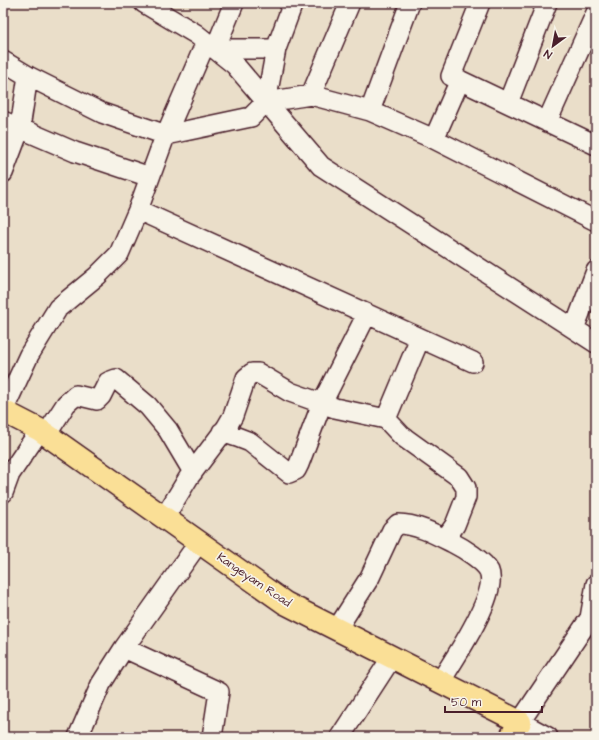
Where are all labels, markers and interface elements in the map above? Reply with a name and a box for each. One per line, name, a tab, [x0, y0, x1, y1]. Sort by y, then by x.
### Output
north arrow	[533, 26, 573, 66]
text: N	[541, 46, 555, 62]
street label: Kangeyam Road	[213, 549, 295, 612]
scale bar	[445, 688, 542, 714]
text: 50 m	[451, 694, 482, 711]

